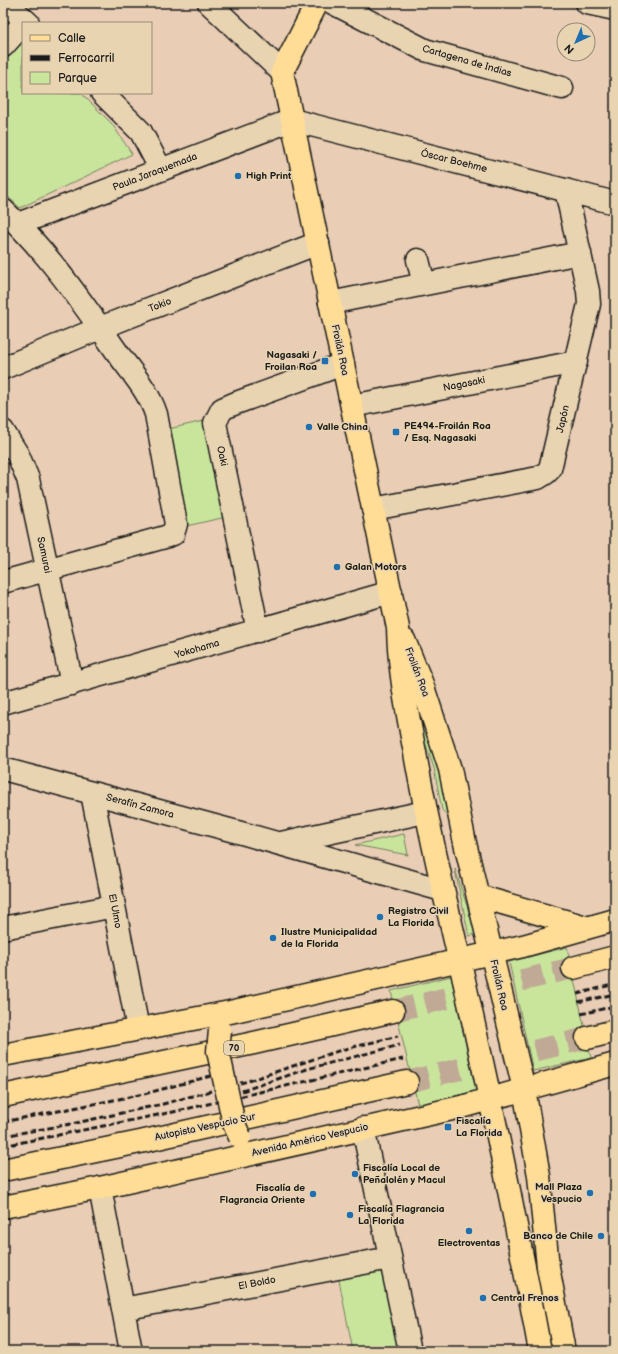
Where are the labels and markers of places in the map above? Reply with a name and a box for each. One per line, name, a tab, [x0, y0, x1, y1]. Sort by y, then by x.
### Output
place label: High Print	[246, 170, 292, 182]
marker: High Print	[233, 171, 243, 181]
place label: Nagasaki / Froilan Roa	[265, 349, 317, 373]
marker: Nagasaki / Froilan Roa	[320, 356, 330, 366]
place label: PE494-Froilán Roa / Esq. Nagasaki	[404, 420, 491, 444]
place label: Valle China	[317, 421, 368, 433]
marker: Valle China	[304, 422, 314, 432]
marker: PE494-Froilán Roa / Esq. Nagasaki	[391, 427, 401, 437]
place label: Galan Motors	[345, 561, 407, 573]
marker: Galan Motors	[332, 562, 342, 572]
place label: Registro Civil La Florida	[388, 905, 448, 929]
marker: Registro Civil La Florida	[375, 912, 385, 922]
place label: Ilustre Municipalidad de la Florida	[281, 926, 377, 950]
marker: Ilustre Municipalidad de la Florida	[268, 933, 278, 943]
place label: Fiscalía La Florida	[456, 1115, 503, 1139]
marker: Fiscalía La Florida	[443, 1122, 453, 1132]
place label: Fiscalía Local de Peñalolén y Macul	[363, 1162, 446, 1186]
marker: Fiscalía Local de Peñalolén y Macul	[350, 1169, 360, 1179]
place label: Mall Plaza Vespucio	[535, 1181, 582, 1205]
place label: Fiscalía de Flagrancia Oriente	[220, 1182, 305, 1206]
marker: Mall Plaza Vespucio	[585, 1188, 595, 1198]
marker: Fiscalía de Flagrancia Oriente	[308, 1189, 318, 1199]
place label: Fiscalía Flagrancia La Florida	[358, 1203, 445, 1227]
marker: Fiscalía Flagrancia La Florida	[345, 1210, 355, 1220]
marker: Electroventas	[464, 1226, 474, 1236]
place label: Banco de Chile	[523, 1230, 593, 1242]
marker: Banco de Chile	[596, 1231, 606, 1241]
place label: Electroventas	[438, 1237, 500, 1249]
place label: Central Frenos	[491, 1292, 559, 1304]
marker: Central Frenos	[478, 1293, 488, 1303]

